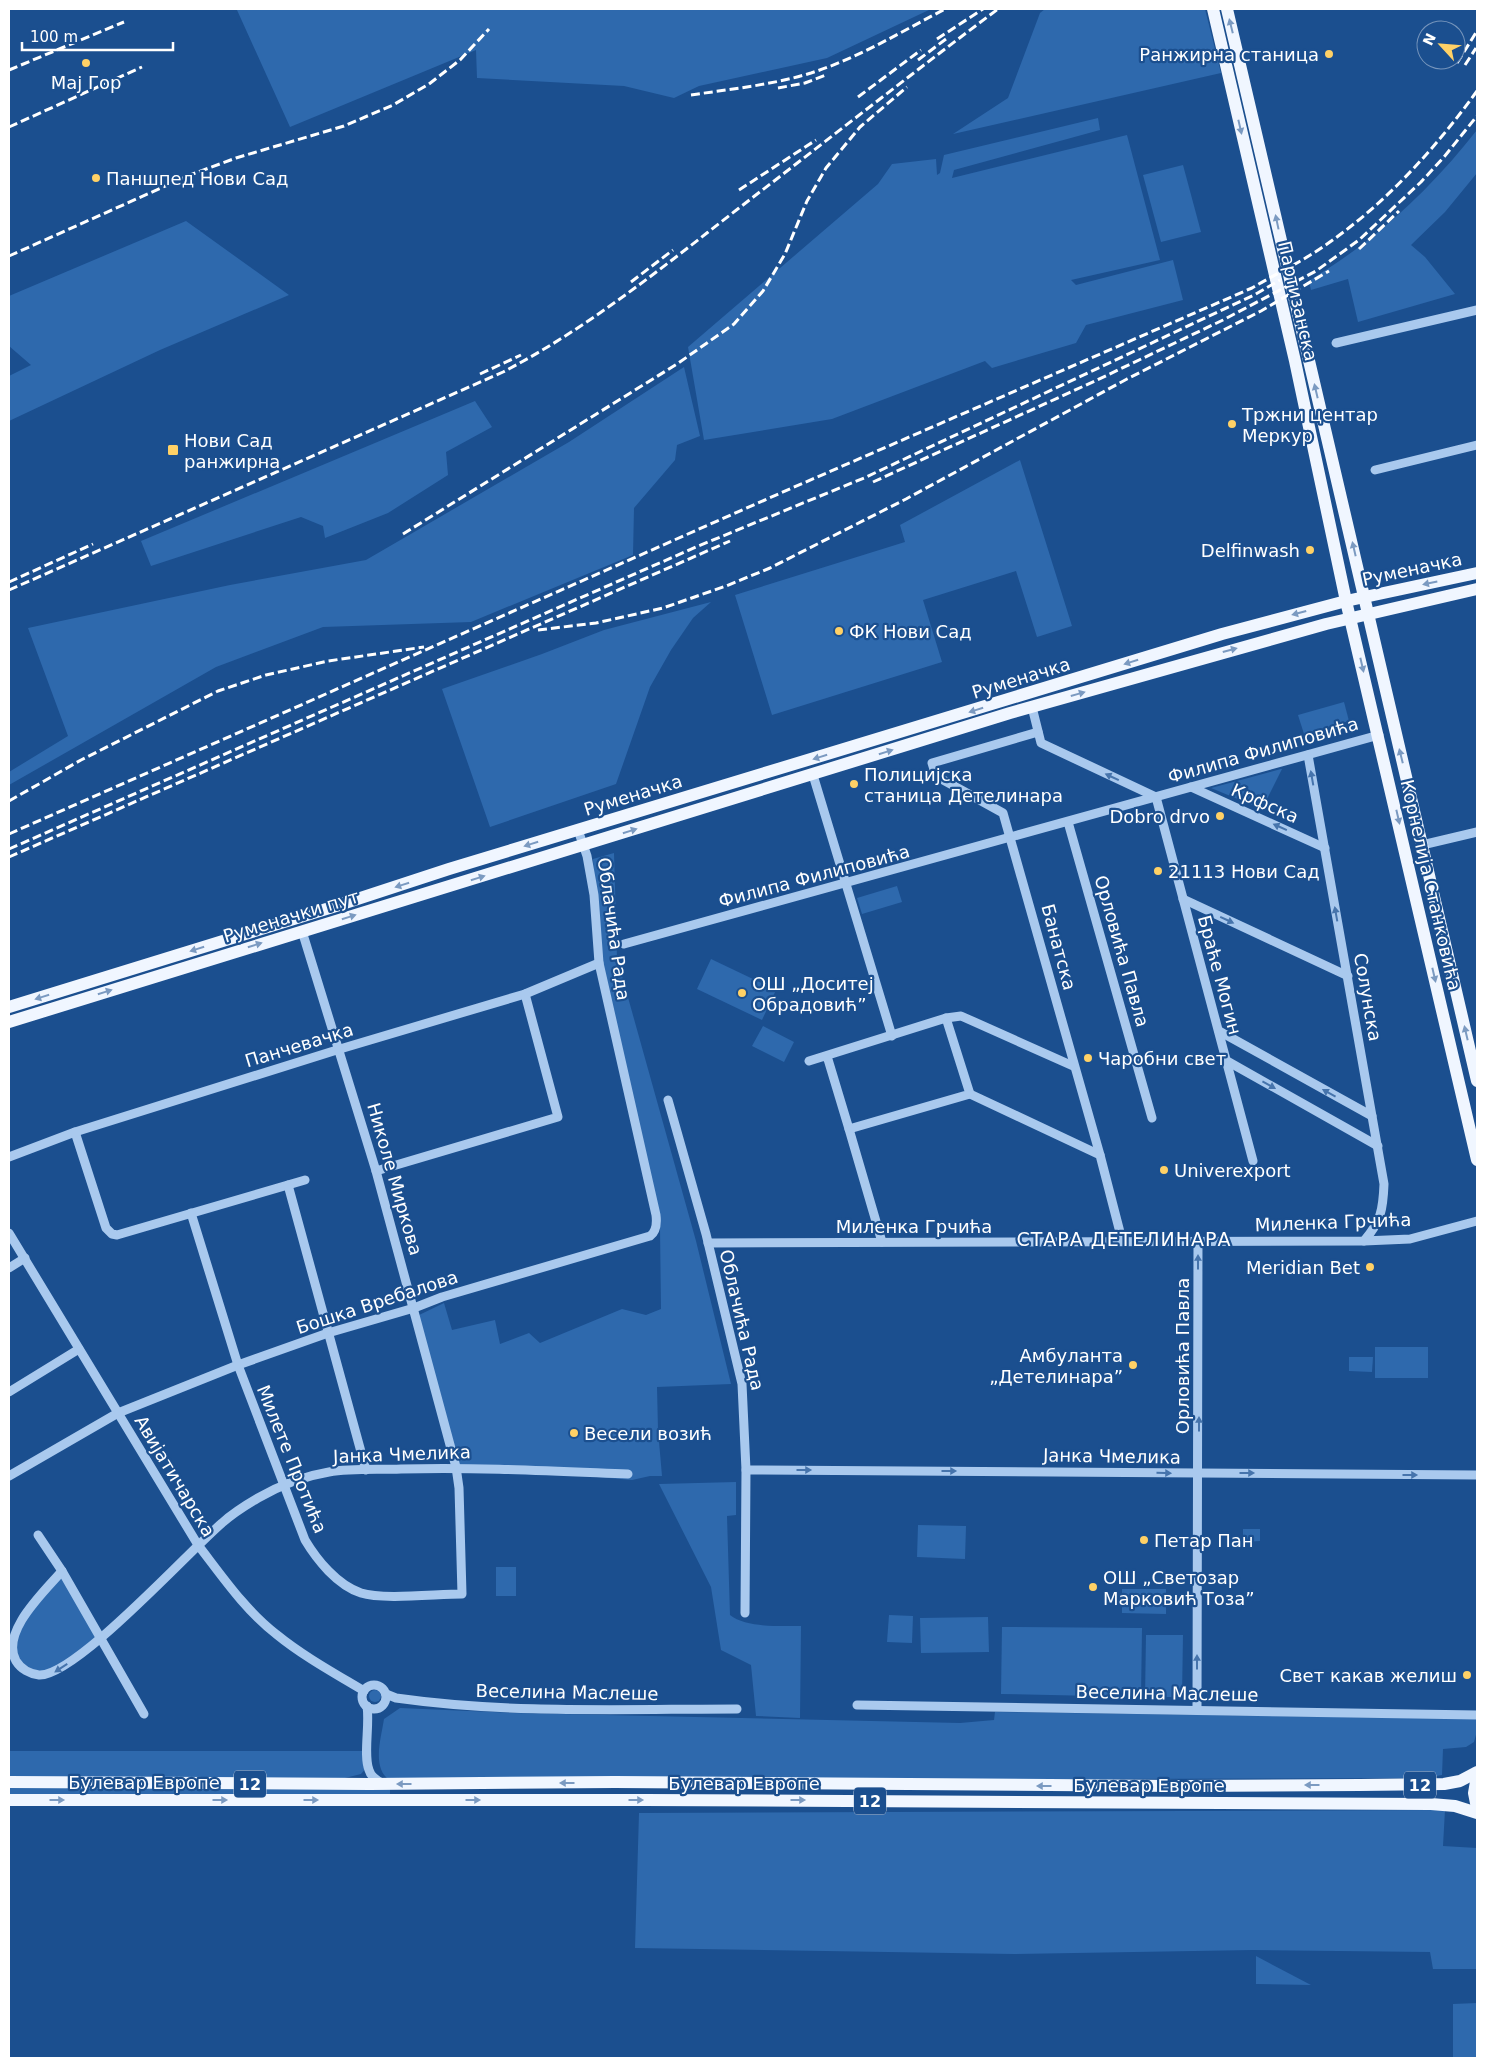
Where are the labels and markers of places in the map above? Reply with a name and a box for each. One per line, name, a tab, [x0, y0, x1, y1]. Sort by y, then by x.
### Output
place label: Ранжирна станица	[1139, 44, 1319, 65]
marker: Ранжирна станица	[1323, 48, 1335, 60]
marker: Мај Гор	[80, 57, 92, 69]
place label: Мај Гор	[51, 72, 121, 93]
place label: Паншпед Нови Сад	[106, 168, 288, 189]
marker: Паншпед Нови Сад	[90, 172, 102, 184]
place label: Тржни центар Меркур	[1241, 404, 1378, 446]
marker: Тржни центар Меркур	[1226, 418, 1238, 430]
place label: Нови Сад ранжирна	[184, 430, 280, 472]
marker: Нови Сад ранжирна	[166, 443, 180, 457]
place label: Delfinwash	[1201, 540, 1300, 561]
marker: Delfinwash	[1304, 544, 1316, 556]
place label: ФК Нови Сад	[849, 621, 972, 642]
marker: ФК Нови Сад	[833, 625, 845, 637]
place label: Полицијска станица Детелинара	[864, 764, 1063, 806]
marker: Полицијска станица Детелинара	[848, 778, 860, 790]
place label: Dobro drvo	[1109, 806, 1210, 827]
marker: Dobro drvo	[1214, 810, 1226, 822]
place label: 21113 Нови Сад	[1168, 861, 1320, 882]
marker: 21113 Нови Сад	[1152, 865, 1164, 877]
place label: ОШ „Доситеј Обрадовић”	[752, 973, 874, 1015]
marker: ОШ „Доситеј Обрадовић”	[736, 987, 748, 999]
place label: Чаробни свет	[1098, 1048, 1226, 1069]
marker: Чаробни свет	[1082, 1052, 1094, 1064]
place label: Univerexport	[1174, 1160, 1291, 1181]
marker: Univerexport	[1158, 1164, 1170, 1176]
place label: Meridian Bet	[1246, 1257, 1360, 1278]
marker: Meridian Bet	[1364, 1261, 1376, 1273]
place label: Амбуланта „Детелинара”	[989, 1345, 1123, 1387]
marker: Амбуланта „Детелинара”	[1127, 1359, 1139, 1371]
place label: Весели возић	[584, 1423, 712, 1444]
marker: Весели возић	[568, 1427, 580, 1439]
place label: Петар Пан	[1154, 1530, 1254, 1551]
marker: Петар Пан	[1138, 1534, 1150, 1546]
place label: ОШ „Светозар Марковић Тоза”	[1103, 1567, 1255, 1609]
marker: ОШ „Светозар Марковић Тоза”	[1087, 1581, 1099, 1593]
place label: Свет какав желиш	[1279, 1665, 1457, 1686]
marker: Свет какав желиш	[1461, 1669, 1473, 1681]

